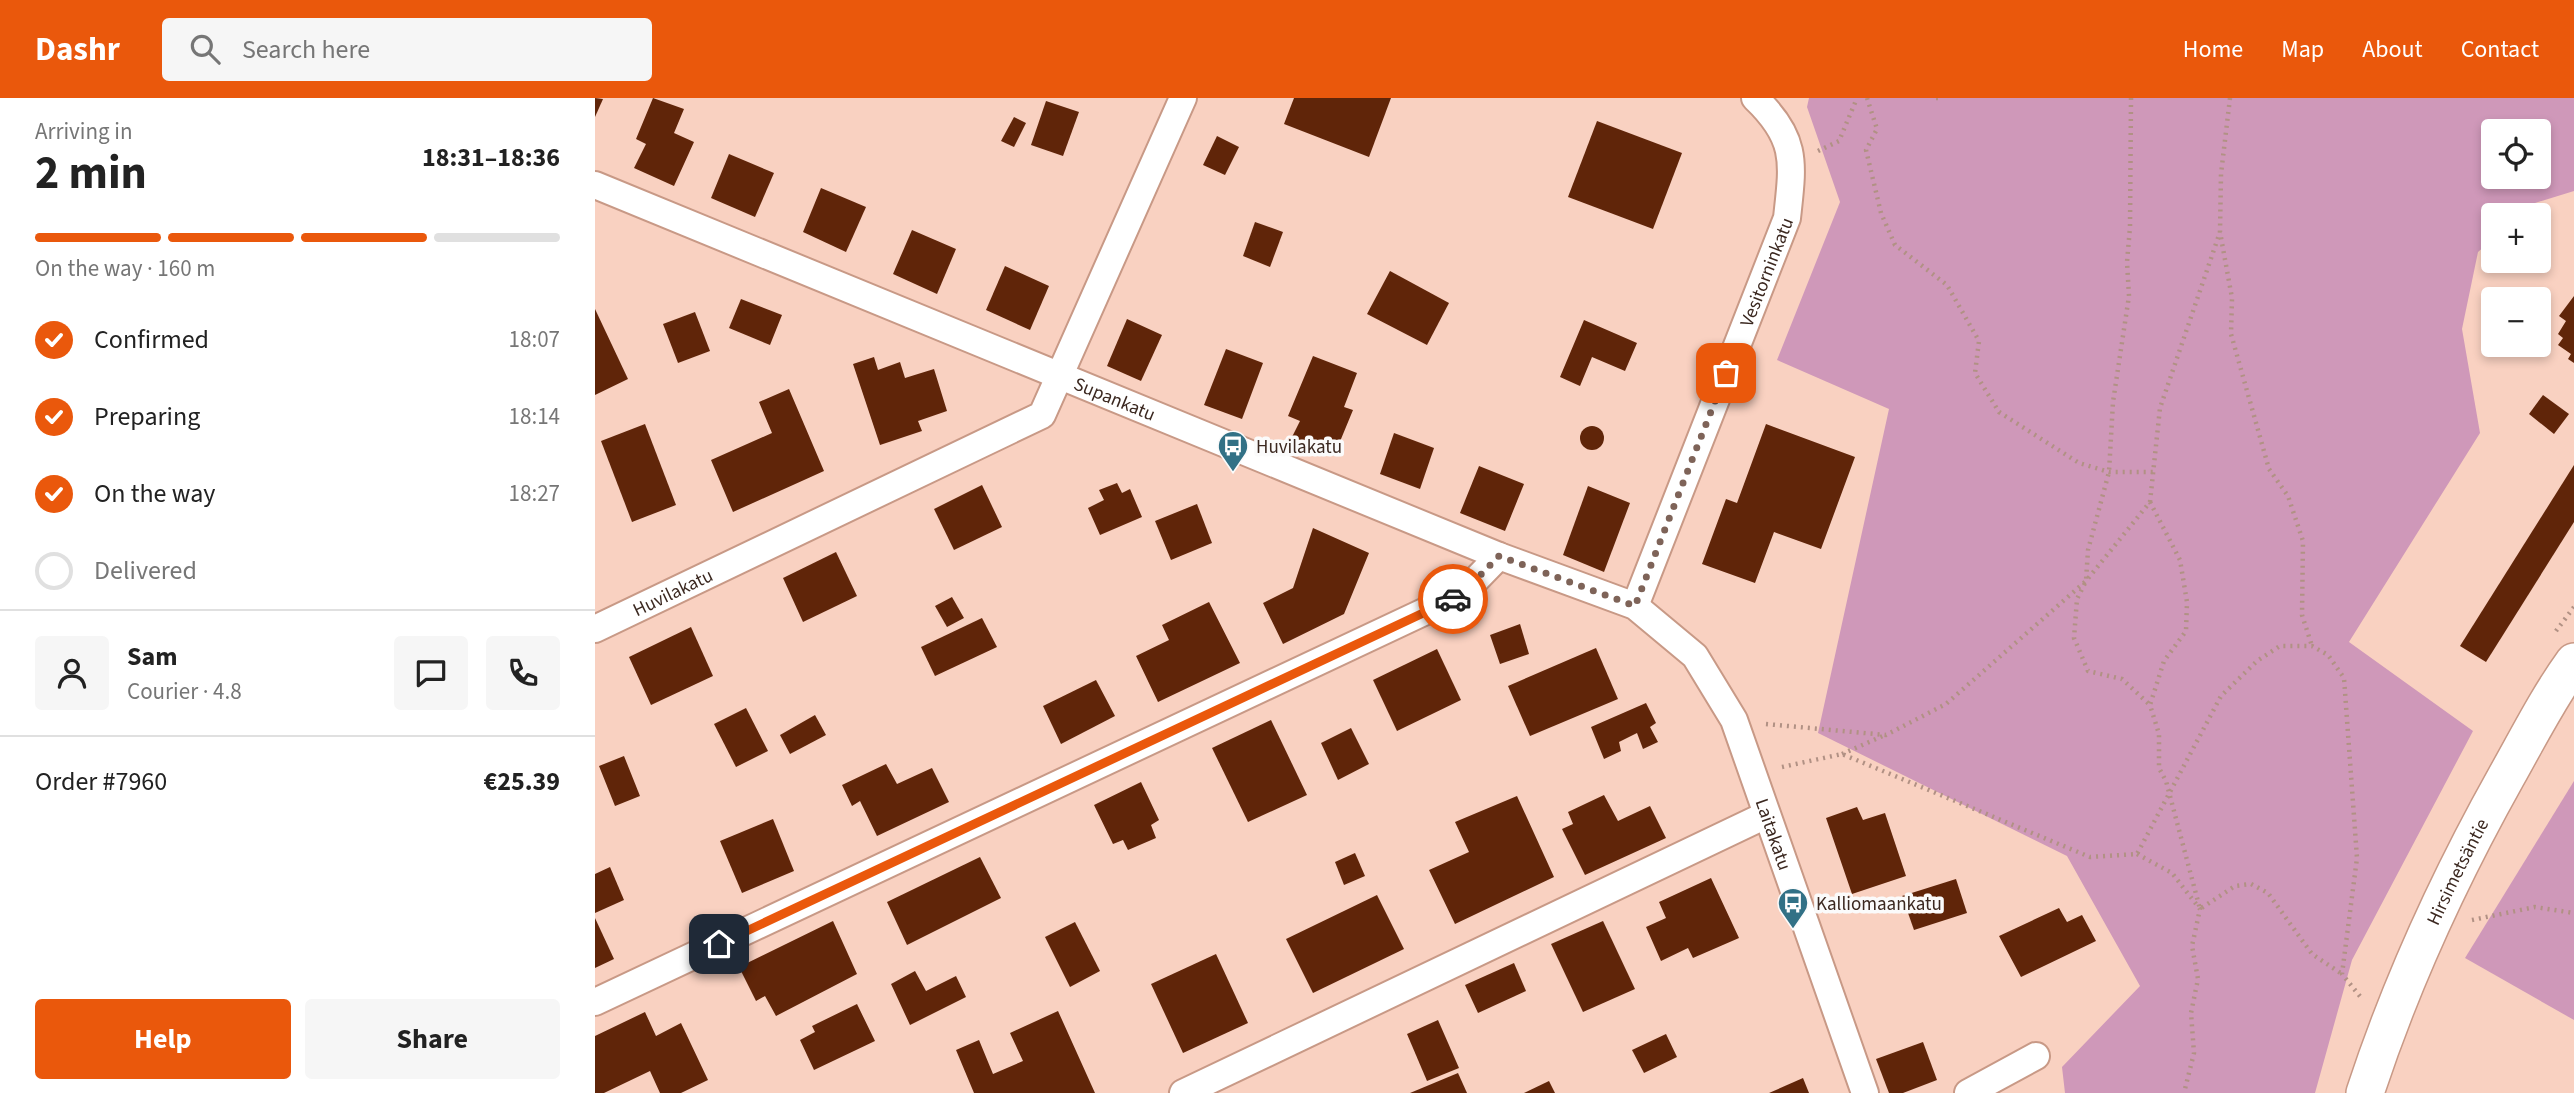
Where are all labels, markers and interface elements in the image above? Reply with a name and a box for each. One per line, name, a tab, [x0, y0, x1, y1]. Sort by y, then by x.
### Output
search box	[162, 18, 652, 81]
text: Dashr	[35, 26, 120, 73]
icon: search	[186, 30, 224, 68]
text: Search here	[242, 31, 370, 68]
text: Home	[2183, 32, 2243, 67]
text: Map	[2281, 32, 2324, 67]
text: About	[2362, 32, 2423, 67]
text: Contact	[2461, 32, 2539, 67]
text: Arriving in	[35, 115, 133, 148]
map controls	[2481, 119, 2551, 357]
button: locate	[2481, 119, 2551, 189]
text: 18:31–18:36	[422, 139, 560, 176]
text: 2 min	[35, 141, 147, 206]
button: +	[2481, 203, 2551, 273]
street label: Vesitorninkatu	[1734, 214, 1801, 331]
text: On the way · 160 m	[35, 252, 215, 285]
button: −	[2481, 287, 2551, 357]
icon: check	[35, 321, 73, 359]
text: Confirmed	[94, 321, 209, 358]
text: 18:07	[509, 323, 560, 356]
pin	[1696, 343, 1756, 403]
icon: bag	[1707, 354, 1745, 392]
street label: Supankatu	[1069, 371, 1159, 429]
icon: check	[35, 398, 73, 436]
text: Preparing	[94, 398, 200, 435]
text: 18:14	[509, 400, 560, 433]
bus stop icon: Huvilakatu	[1216, 429, 1250, 473]
place label: Huvilakatu	[1256, 434, 1342, 461]
icon: check	[35, 475, 73, 513]
text: On the way	[94, 475, 215, 512]
text: 18:27	[509, 477, 560, 510]
text: Delivered	[94, 552, 197, 589]
street label: Huvilakatu	[629, 562, 718, 624]
courier	[1418, 564, 1488, 634]
icon: car	[1434, 580, 1472, 618]
button: person	[35, 636, 109, 710]
button: chat	[394, 636, 468, 710]
button: phone	[486, 636, 560, 710]
text: Sam	[127, 638, 177, 675]
text: Courier · 4.8	[127, 675, 242, 708]
text: Order #7960	[35, 763, 167, 800]
text: €25.39	[484, 763, 560, 800]
street label: Laitakatu	[1748, 795, 1798, 874]
street label: Hirsimetsäntie	[2421, 814, 2496, 930]
bus stop icon: Kalliomaankatu	[1776, 886, 1810, 930]
place label: Kalliomaankatu	[1816, 891, 1942, 918]
pin	[689, 914, 749, 974]
icon: home	[700, 925, 738, 963]
button: Help	[35, 999, 291, 1079]
button: Share	[305, 999, 560, 1079]

